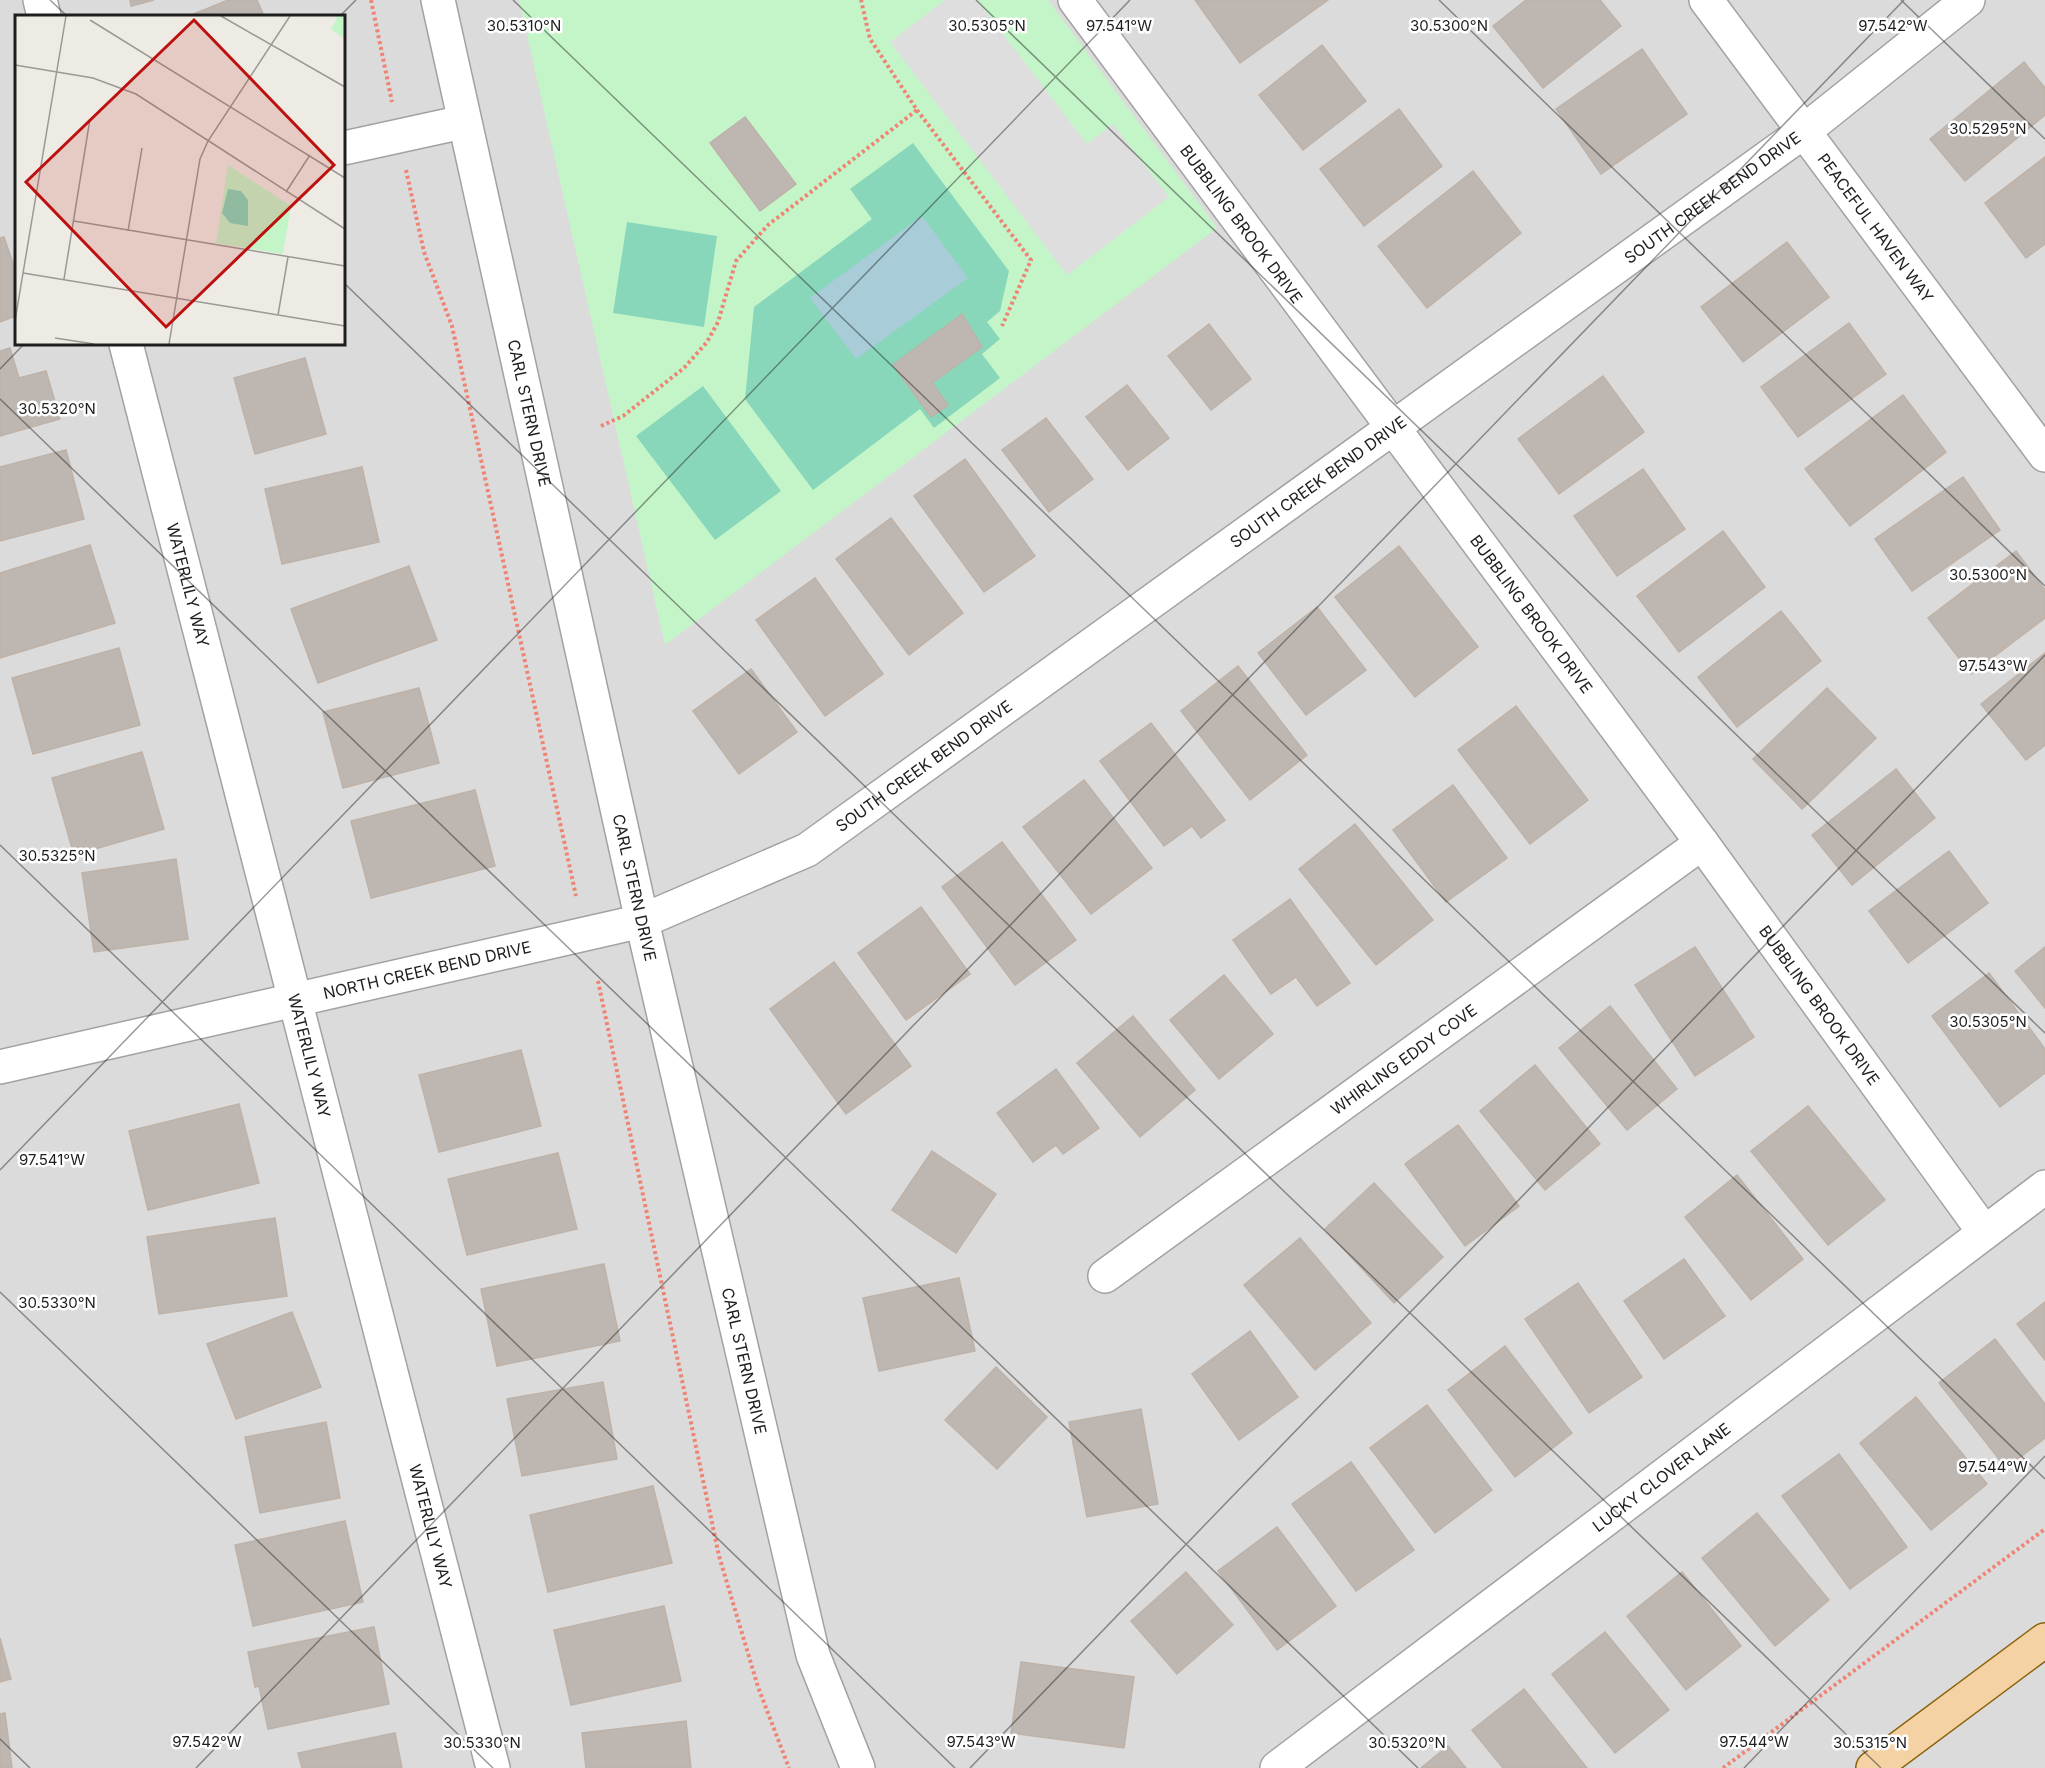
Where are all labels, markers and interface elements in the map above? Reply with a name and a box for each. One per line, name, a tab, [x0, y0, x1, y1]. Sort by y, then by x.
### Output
inset map	[15, 15, 345, 345]
text: 30.5310°N	[487, 16, 561, 35]
text: 30.5305°N	[948, 16, 1026, 35]
text: 97.541°W	[1086, 16, 1152, 35]
text: 30.5300°N	[1410, 16, 1488, 35]
text: 97.542°W	[1858, 16, 1928, 35]
text: 30.5295°N	[1949, 119, 2027, 138]
street label: SOUTH CREEK BEND DRIVE	[1620, 127, 1804, 268]
street label: BUBBLING BROOK DRIVE	[1176, 141, 1307, 307]
street label: PEACEFUL HAVEN WAY	[1814, 149, 1938, 306]
street label: CARL STERN DRIVE	[503, 338, 555, 488]
text: 30.5320°N	[18, 399, 96, 418]
street label: SOUTH CREEK BEND DRIVE	[1226, 411, 1410, 552]
street label: WATERLILY WAY	[163, 521, 214, 650]
street label: BUBBLING BROOK DRIVE	[1466, 531, 1597, 697]
text: 30.5300°N	[1949, 565, 2027, 584]
text: 97.543°W	[1958, 656, 2028, 675]
street label: SOUTH CREEK BEND DRIVE	[832, 696, 1016, 836]
street label: CARL STERN DRIVE	[609, 812, 661, 963]
text: 30.5325°N	[18, 846, 96, 865]
street label: BUBBLING BROOK DRIVE	[1755, 921, 1884, 1089]
street label: NORTH CREEK BEND DRIVE	[321, 937, 533, 1003]
street label: WATERLILY WAY	[284, 991, 335, 1120]
street label: WHIRLING EDDY COVE	[1327, 1000, 1481, 1119]
text: 30.5305°N	[1949, 1012, 2027, 1031]
text: 97.541°W	[19, 1150, 85, 1169]
street label: CARL STERN DRIVE	[718, 1286, 771, 1436]
text: 30.5330°N	[18, 1293, 96, 1312]
street label: LUCKY CLOVER LANE	[1588, 1419, 1734, 1536]
text: 97.544°W	[1958, 1457, 2028, 1476]
street label: WATERLILY WAY	[405, 1462, 456, 1591]
text: 97.542°W	[172, 1732, 242, 1751]
text: 97.543°W	[946, 1732, 1016, 1751]
text: 97.544°W	[1719, 1732, 1789, 1751]
text: 30.5330°N	[443, 1733, 521, 1752]
text: 30.5320°N	[1368, 1733, 1446, 1752]
text: 30.5315°N	[1833, 1733, 1907, 1752]

